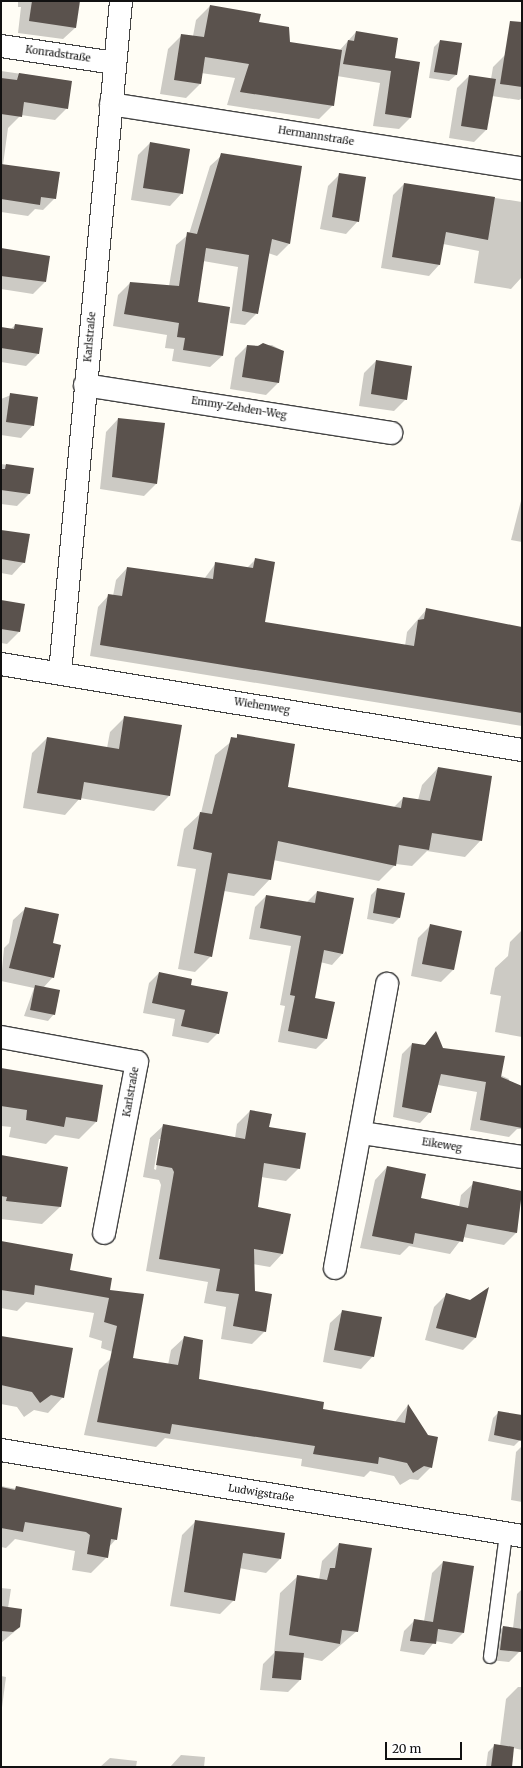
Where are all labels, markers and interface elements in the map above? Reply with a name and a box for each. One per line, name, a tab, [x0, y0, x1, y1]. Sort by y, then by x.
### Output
street label: Konradstraße	[25, 43, 91, 65]
street label: Hermannstraße	[277, 124, 355, 148]
street label: Karlstraße	[82, 311, 98, 363]
street label: Emmy-Zehden-Weg	[190, 395, 288, 421]
street label: Wiehenweg	[233, 696, 291, 716]
street label: Karlstraße	[121, 1066, 141, 1118]
street label: Eikeweg	[421, 1136, 463, 1154]
street label: Ludwigstraße	[227, 1482, 295, 1504]
scale bar	[387, 1734, 464, 1760]
text: 20 m	[392, 1741, 421, 1756]

